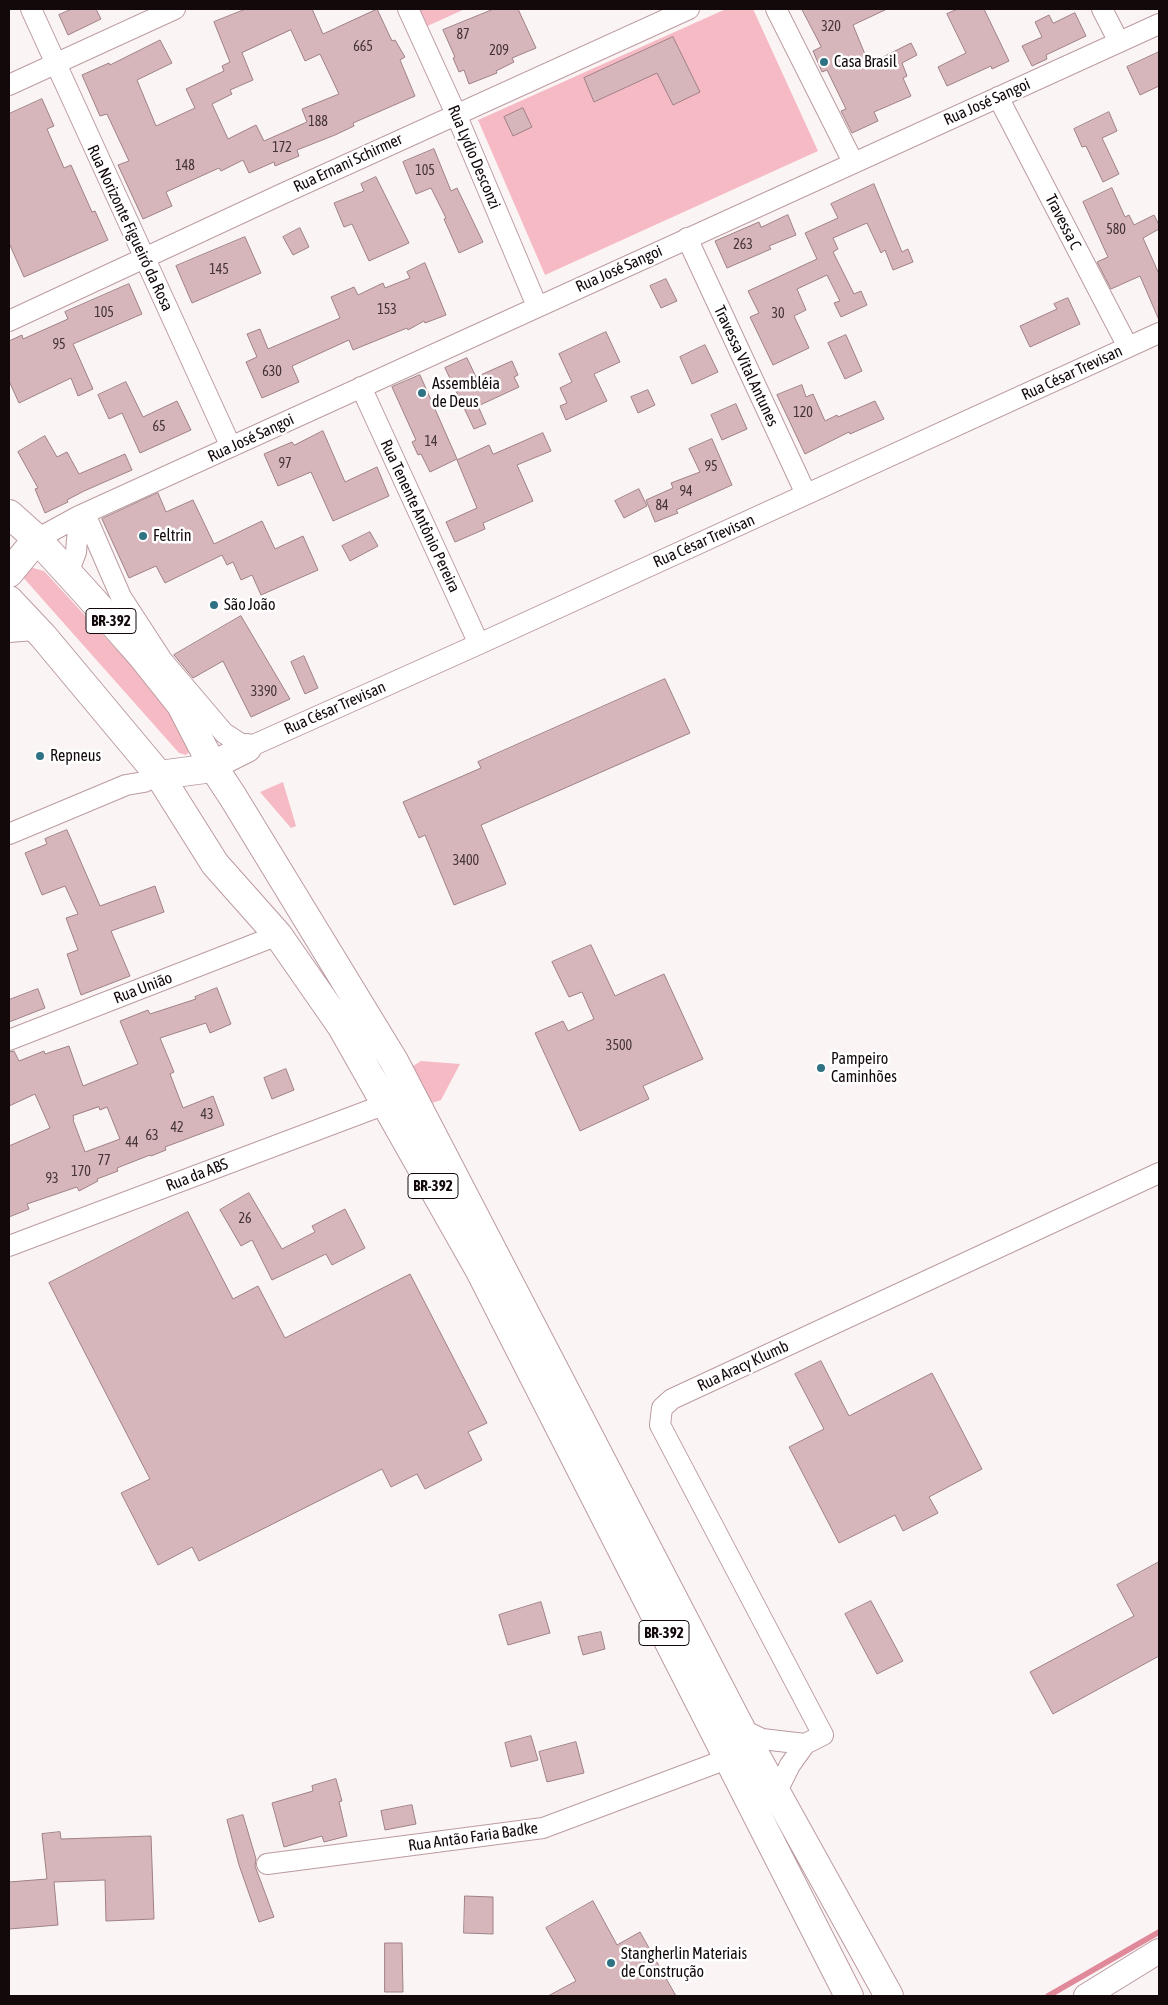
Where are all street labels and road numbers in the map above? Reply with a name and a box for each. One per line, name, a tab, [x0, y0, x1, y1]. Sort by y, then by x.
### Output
street label: Rua José Sangoi	[941, 74, 1033, 130]
street label: Rua Lydio Desconzi	[443, 102, 505, 212]
street label: Rua Ernani Schirmer	[290, 129, 406, 197]
street label: Rua Norizonte Figueiró da Rosa	[83, 142, 177, 314]
street label: Travessa C	[1041, 191, 1085, 253]
street label: Rua José Sangoi	[573, 241, 665, 297]
street label: Travessa Vital Antunes	[710, 303, 782, 429]
street label: Rua César Trevisan	[1019, 341, 1125, 405]
street label: Rua José Sangoi	[205, 410, 297, 466]
street label: Rua Tenente Antônio Pereira	[376, 436, 464, 596]
street label: Rua César Trevisan	[650, 510, 758, 572]
road number: BR-392	[86, 608, 136, 634]
street label: Rua César Trevisan	[281, 677, 389, 739]
street label: Rua União	[111, 968, 175, 1008]
street label: Rua da ABS	[163, 1154, 231, 1196]
road number: BR-392	[408, 1174, 458, 1198]
street label: Rua Aracy Klumb	[694, 1336, 792, 1396]
road number: BR-392	[639, 1620, 689, 1646]
street label: Rua Antão Faria Badke	[407, 1818, 539, 1856]

